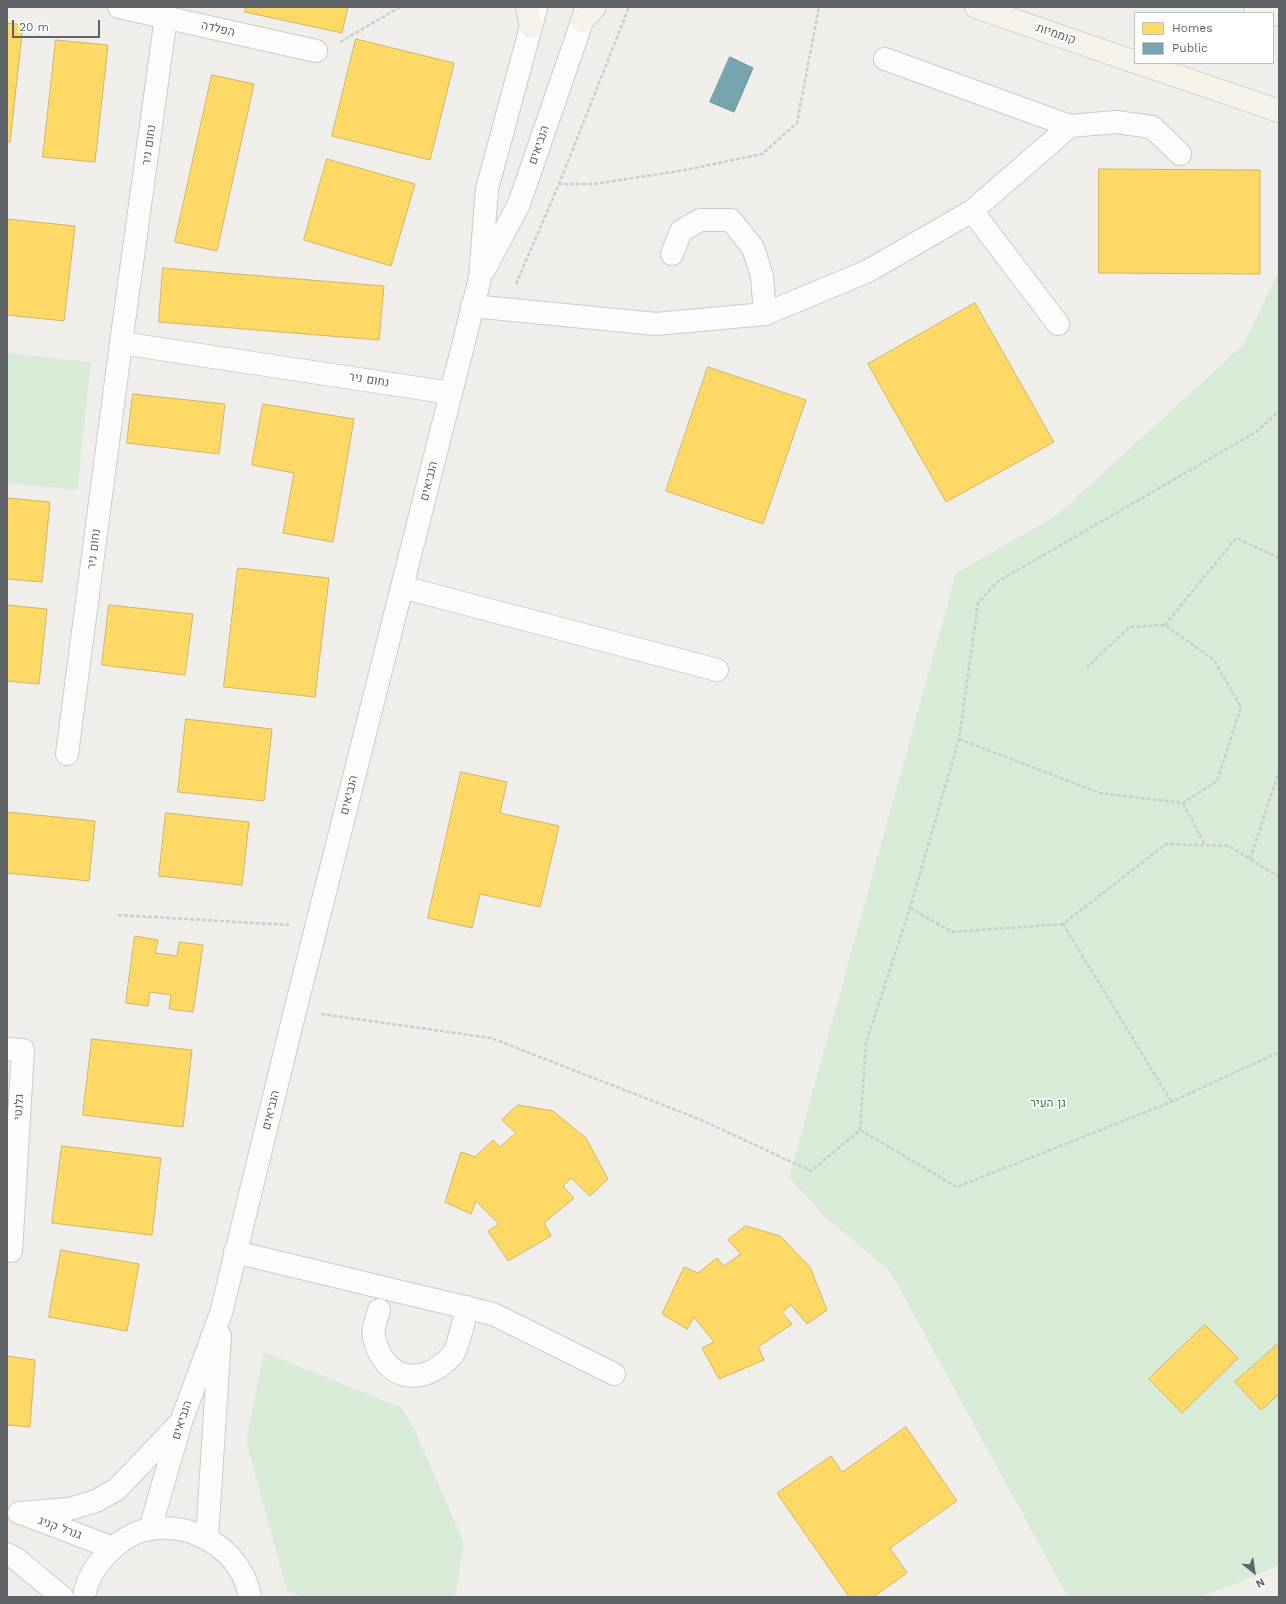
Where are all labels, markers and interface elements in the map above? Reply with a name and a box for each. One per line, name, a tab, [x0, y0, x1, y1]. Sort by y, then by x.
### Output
scale bar	[14, 12, 102, 38]
legend	[1134, 12, 1274, 64]
street label: הפלדה	[200, 18, 236, 40]
text: 20 m	[19, 20, 49, 34]
street label: קוממיות	[1034, 21, 1078, 47]
text: Homes	[1172, 21, 1213, 35]
text: Public	[1172, 41, 1208, 55]
street label: נחום ניר	[139, 124, 159, 166]
street label: הנביאים	[526, 124, 552, 166]
street label: נחום ניר	[348, 370, 390, 390]
street label: הנביאים	[417, 460, 441, 502]
street label: נחום ניר	[84, 528, 104, 570]
street label: הנביאים	[337, 774, 361, 816]
street label: הנביאים	[259, 1089, 283, 1131]
street label: גלנטי	[11, 1094, 27, 1120]
park label: גן העיר	[1030, 1096, 1066, 1110]
street label: הנביאים	[169, 1399, 195, 1441]
street label: גנרל קניג	[36, 1514, 84, 1542]
north arrow	[1234, 1552, 1274, 1592]
text: N	[1253, 1575, 1267, 1590]

